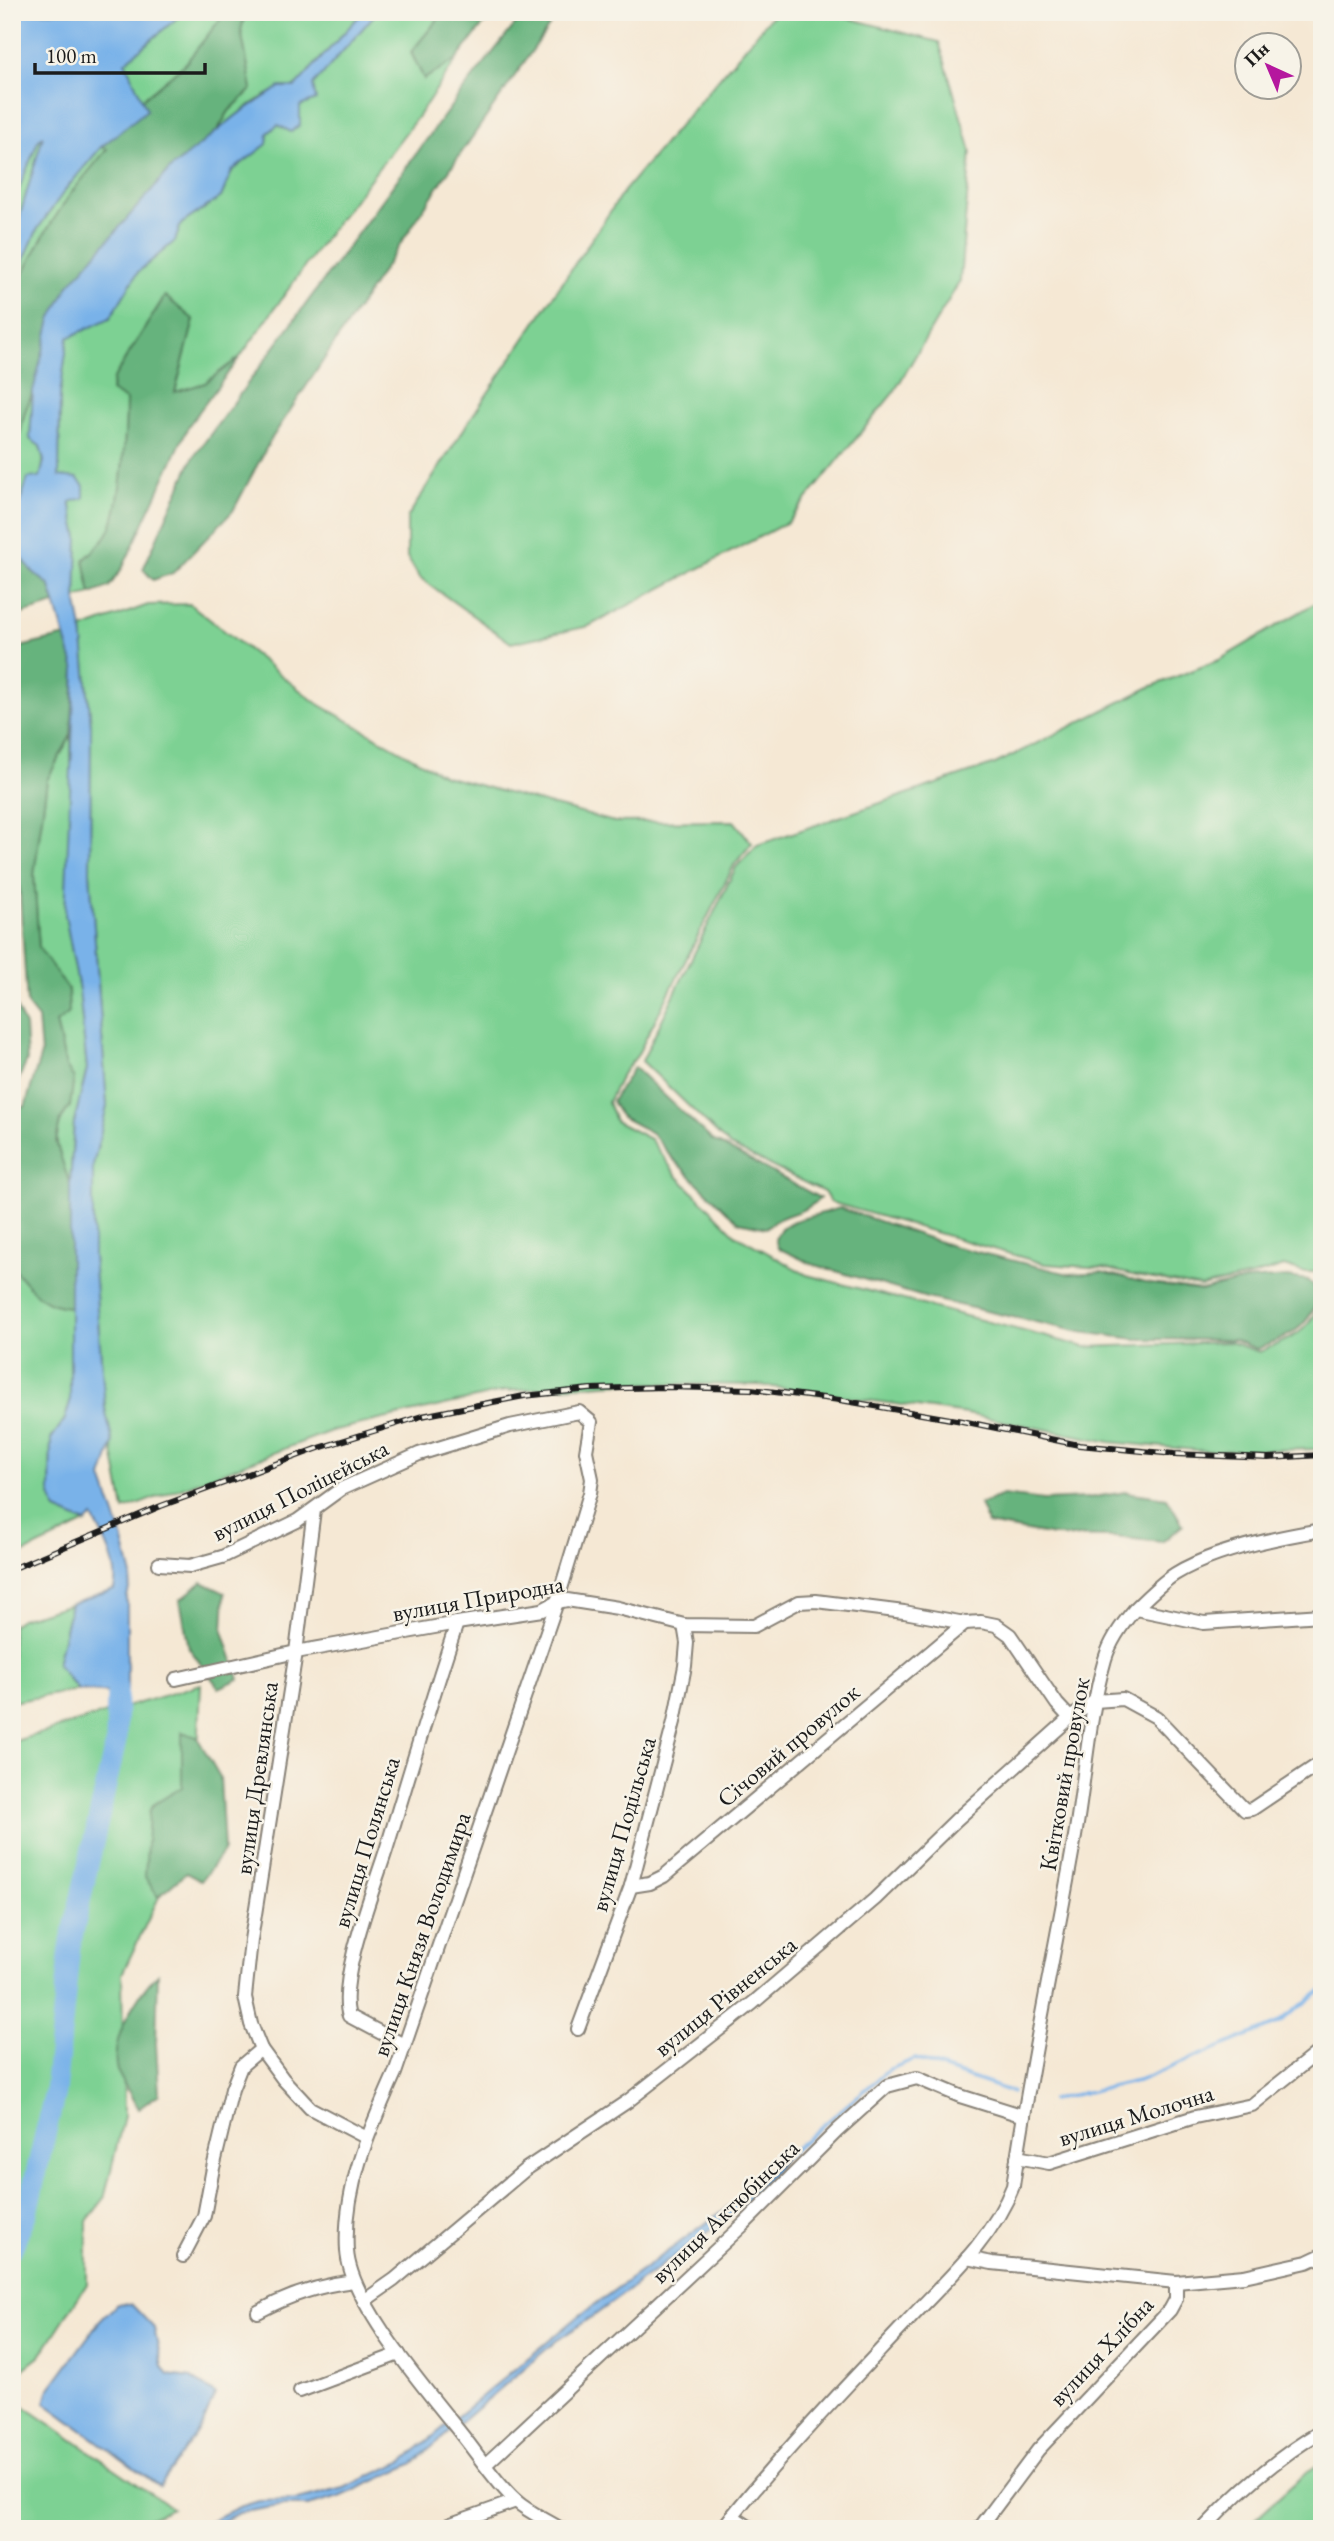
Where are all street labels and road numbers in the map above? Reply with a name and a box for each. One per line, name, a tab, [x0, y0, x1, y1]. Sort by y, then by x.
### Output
street label: вулиця Поліцейська	[206, 1432, 394, 1548]
street label: вулиця Природна	[390, 1568, 567, 1628]
street label: Квітковий провулок	[1032, 1674, 1096, 1873]
street label: Січовий провулок	[710, 1676, 866, 1814]
street label: вулиця Древлянська	[227, 1679, 285, 1876]
street label: вулиця Подільська	[583, 1733, 663, 1915]
street label: вулиця Полянська	[325, 1752, 407, 1931]
street label: вулиця Князя Володимира	[365, 1807, 478, 2060]
street label: вулиця Рівненська	[647, 1929, 803, 2063]
street label: вулиця Молочна	[1055, 2077, 1218, 2153]
street label: вулиця Актюбінська	[644, 2132, 806, 2290]
street label: вулиця Хлібна	[1042, 2289, 1160, 2413]

